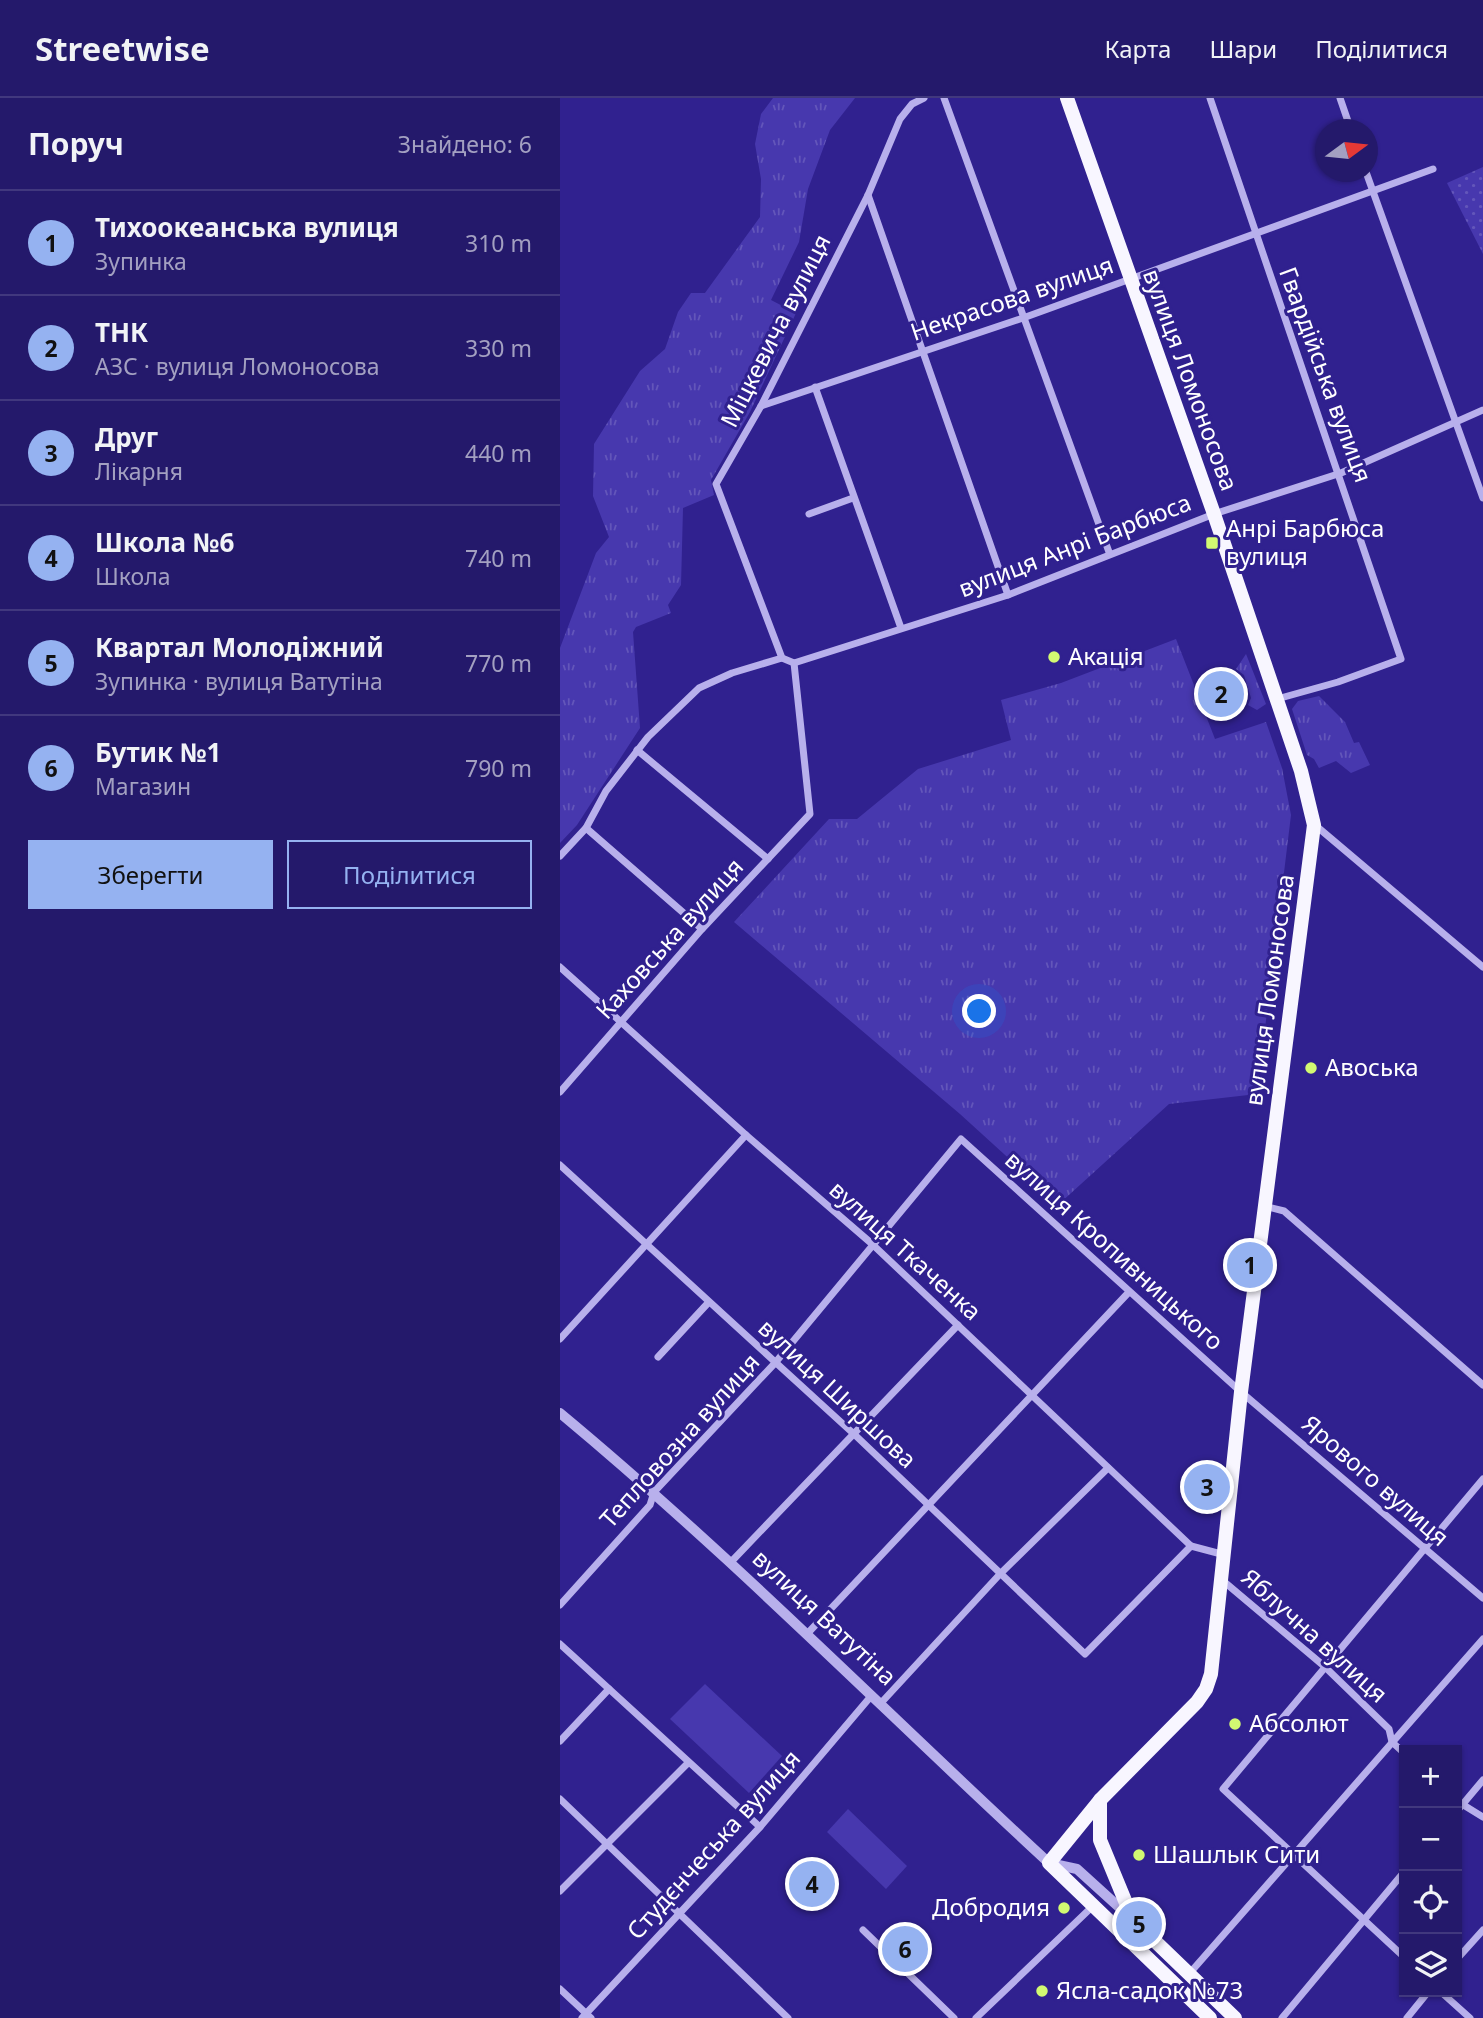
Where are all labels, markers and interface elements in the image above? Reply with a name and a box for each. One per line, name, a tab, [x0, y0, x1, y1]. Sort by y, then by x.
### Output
text: Streetwise	[35, 26, 210, 71]
text: Карта	[1104, 32, 1171, 65]
text: Шари	[1209, 32, 1277, 65]
text: Поділитися	[1315, 32, 1448, 65]
north arrow	[1315, 119, 1378, 182]
text: Поруч	[28, 123, 124, 164]
text: Знайдено: 6	[398, 128, 532, 160]
text: Тихоокеанська вулиця	[95, 209, 399, 245]
text: 1	[44, 227, 58, 259]
text: 310 m	[465, 227, 532, 259]
street label: Міцкевича вулиця	[712, 228, 838, 432]
text: Зупинка	[95, 245, 187, 277]
street label: Некрасова вулиця	[906, 247, 1117, 348]
street label: Гвардійська вулиця	[1272, 262, 1381, 487]
street label: вулиця Ломоносова	[1136, 264, 1247, 495]
text: ТНК	[95, 314, 148, 350]
text: 2	[44, 332, 58, 364]
text: 330 m	[465, 332, 532, 364]
text: АЗС · вулиця Ломоносова	[95, 350, 380, 382]
text: Друг	[95, 419, 158, 455]
text: 3	[44, 437, 58, 469]
text: 440 m	[465, 437, 532, 469]
text: Лікарня	[95, 455, 183, 487]
street label: вулиця Анрі Барбюса	[953, 485, 1195, 604]
place label: Анрі Барбюса вулиця	[1226, 511, 1384, 572]
text: Школа №6	[95, 524, 234, 560]
marker: Анрі Барбюса вулиця	[1204, 535, 1220, 551]
text: 4	[44, 542, 58, 574]
text: 740 m	[465, 542, 532, 574]
text: Школа	[95, 560, 171, 592]
text: Квартал Молодіжний	[95, 629, 384, 665]
place label: Акація	[1068, 639, 1144, 672]
text: 5	[44, 647, 58, 679]
text: 770 m	[465, 647, 532, 679]
marker: Акація	[1046, 649, 1062, 665]
text: Зупинка · вулиця Ватутіна	[95, 665, 383, 697]
pin: 2	[1198, 668, 1244, 720]
text: Бутик №1	[95, 734, 222, 770]
text: 6	[44, 752, 58, 784]
text: 790 m	[465, 752, 532, 784]
text: Магазин	[95, 770, 191, 802]
button: Зберегти	[28, 840, 273, 909]
button: Поділитися	[287, 840, 532, 909]
street label: Каховська вулиця	[588, 850, 750, 1026]
street label: вулиця Ломоносова	[1236, 872, 1301, 1108]
your location	[962, 994, 996, 1028]
place label: Авоська	[1325, 1050, 1419, 1083]
marker: Авоська	[1303, 1060, 1319, 1076]
street label: вулиця Кропивницького	[999, 1143, 1231, 1357]
street label: вулиця Ткаченка	[823, 1173, 989, 1327]
pin: 1	[1227, 1239, 1273, 1291]
street label: вулиця Ширшова	[752, 1311, 924, 1475]
street label: Тепловозна вулиця	[592, 1346, 766, 1534]
street label: Ярового вулиця	[1296, 1407, 1456, 1553]
pin: 3	[1184, 1461, 1230, 1513]
street label: вулиця Ватутіна	[746, 1542, 904, 1692]
street label: Яблучна вулиця	[1235, 1560, 1395, 1709]
place label: Абсолют	[1249, 1706, 1349, 1739]
marker: Абсолют	[1227, 1716, 1243, 1732]
street label: Студєнчеська вулиця	[619, 1742, 807, 1946]
map controls	[1399, 1745, 1462, 1997]
button: +	[1399, 1745, 1462, 1808]
button: −	[1399, 1808, 1462, 1871]
place label: Шашлык Сити	[1153, 1837, 1320, 1870]
marker: Шашлык Сити	[1131, 1847, 1147, 1863]
pin: 4	[789, 1858, 835, 1910]
button: locate	[1399, 1871, 1462, 1934]
place label: Добродия	[932, 1890, 1050, 1923]
pin: 5	[1116, 1898, 1162, 1950]
marker: Добродия	[1056, 1900, 1072, 1916]
pin: 6	[882, 1923, 928, 1975]
button: layers	[1399, 1934, 1462, 1997]
place label: Ясла-садок №73	[1056, 1973, 1243, 2006]
marker: Ясла-садок №73	[1034, 1983, 1050, 1999]

